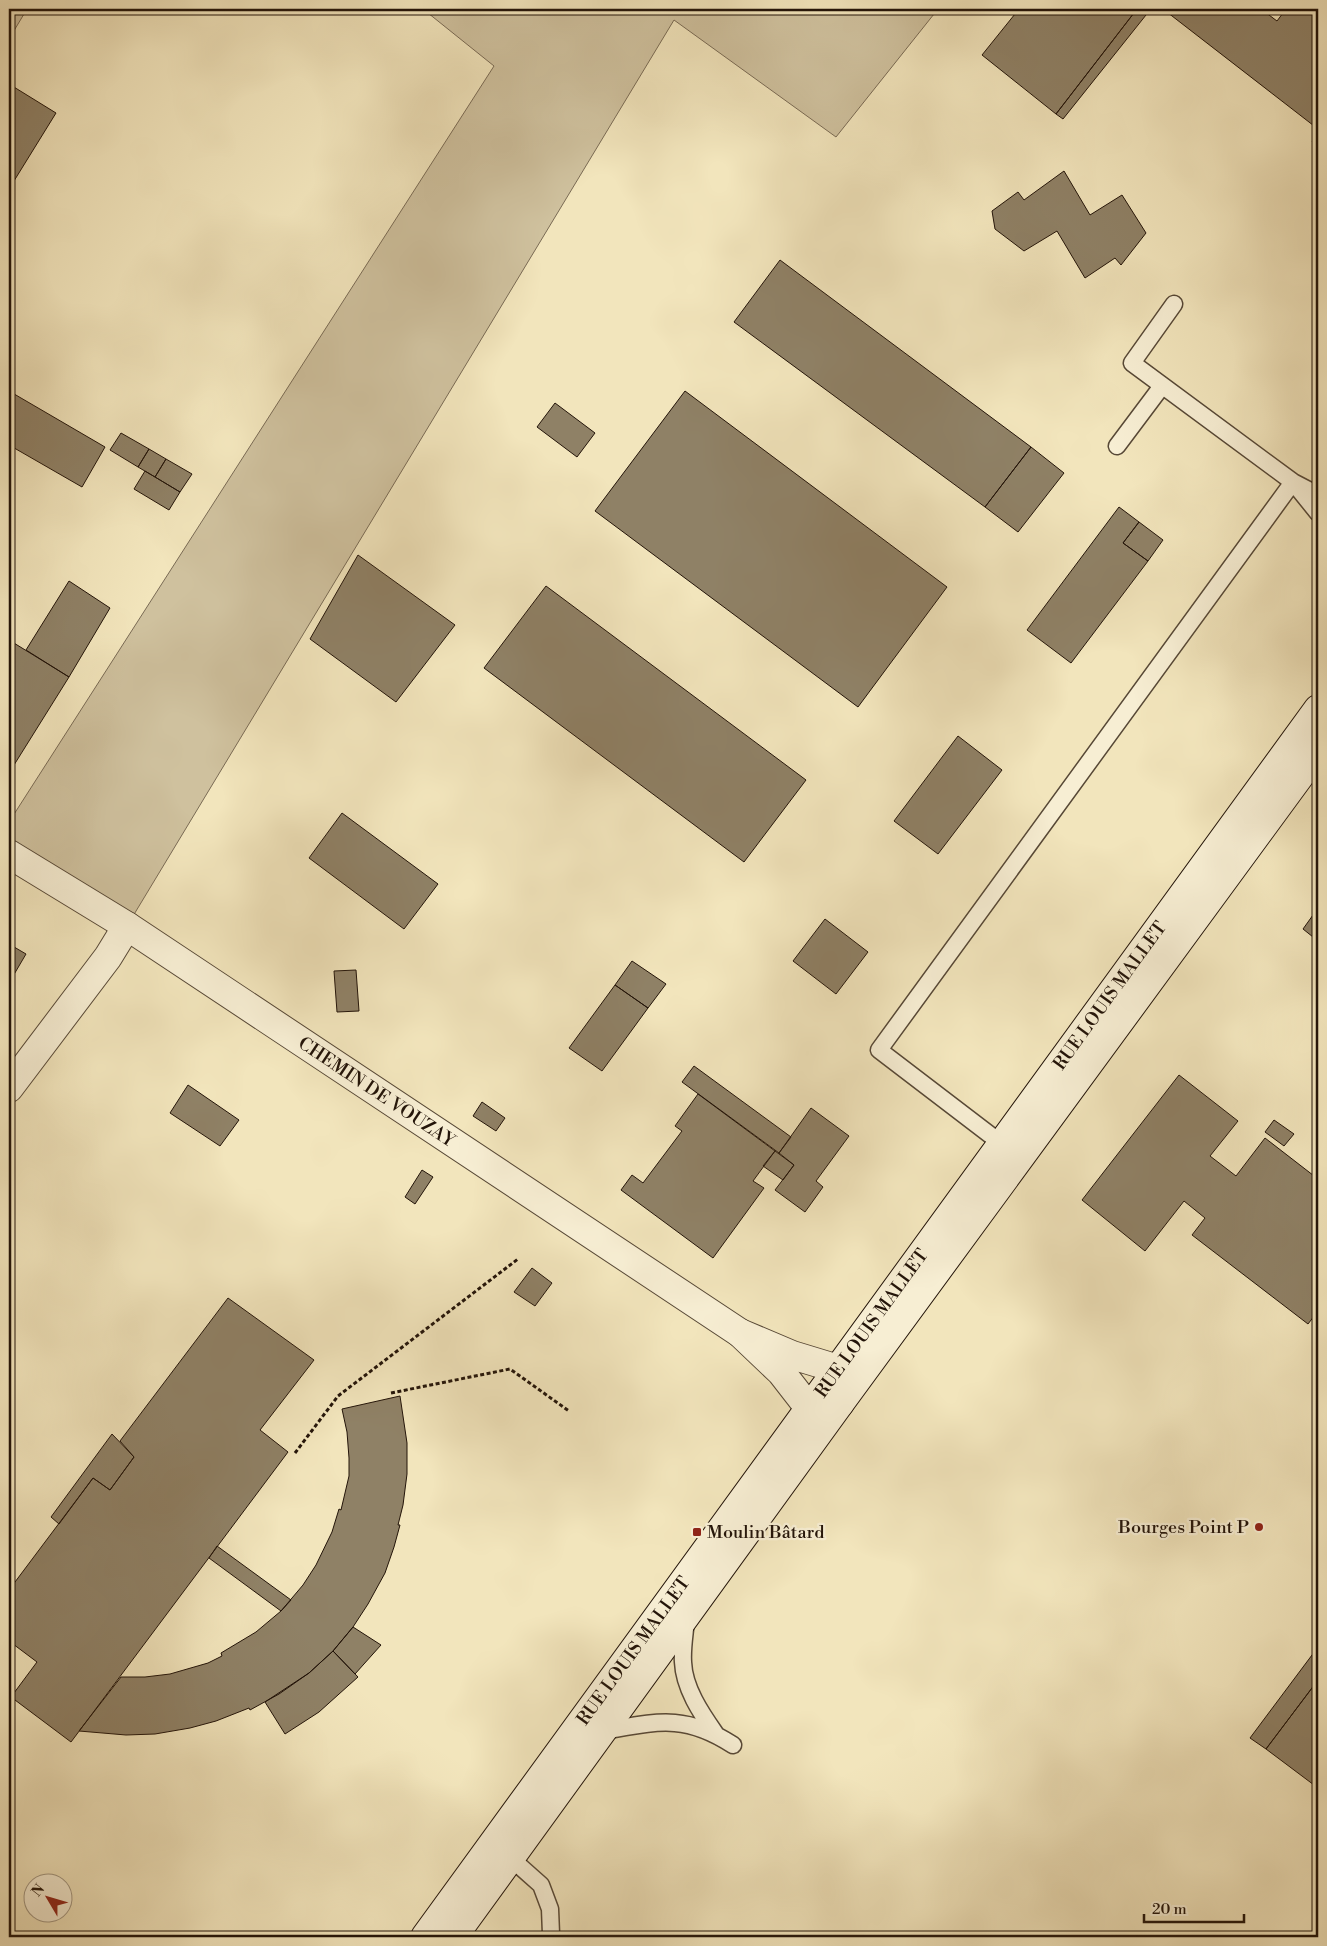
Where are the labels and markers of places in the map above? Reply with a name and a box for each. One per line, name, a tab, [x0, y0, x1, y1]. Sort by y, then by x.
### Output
place label: Bourges Point P	[1117, 1516, 1249, 1539]
place label: Moulin Bâtard	[707, 1521, 825, 1544]
marker: Bourges Point P	[1253, 1521, 1265, 1533]
marker: Moulin Bâtard	[691, 1526, 703, 1538]

